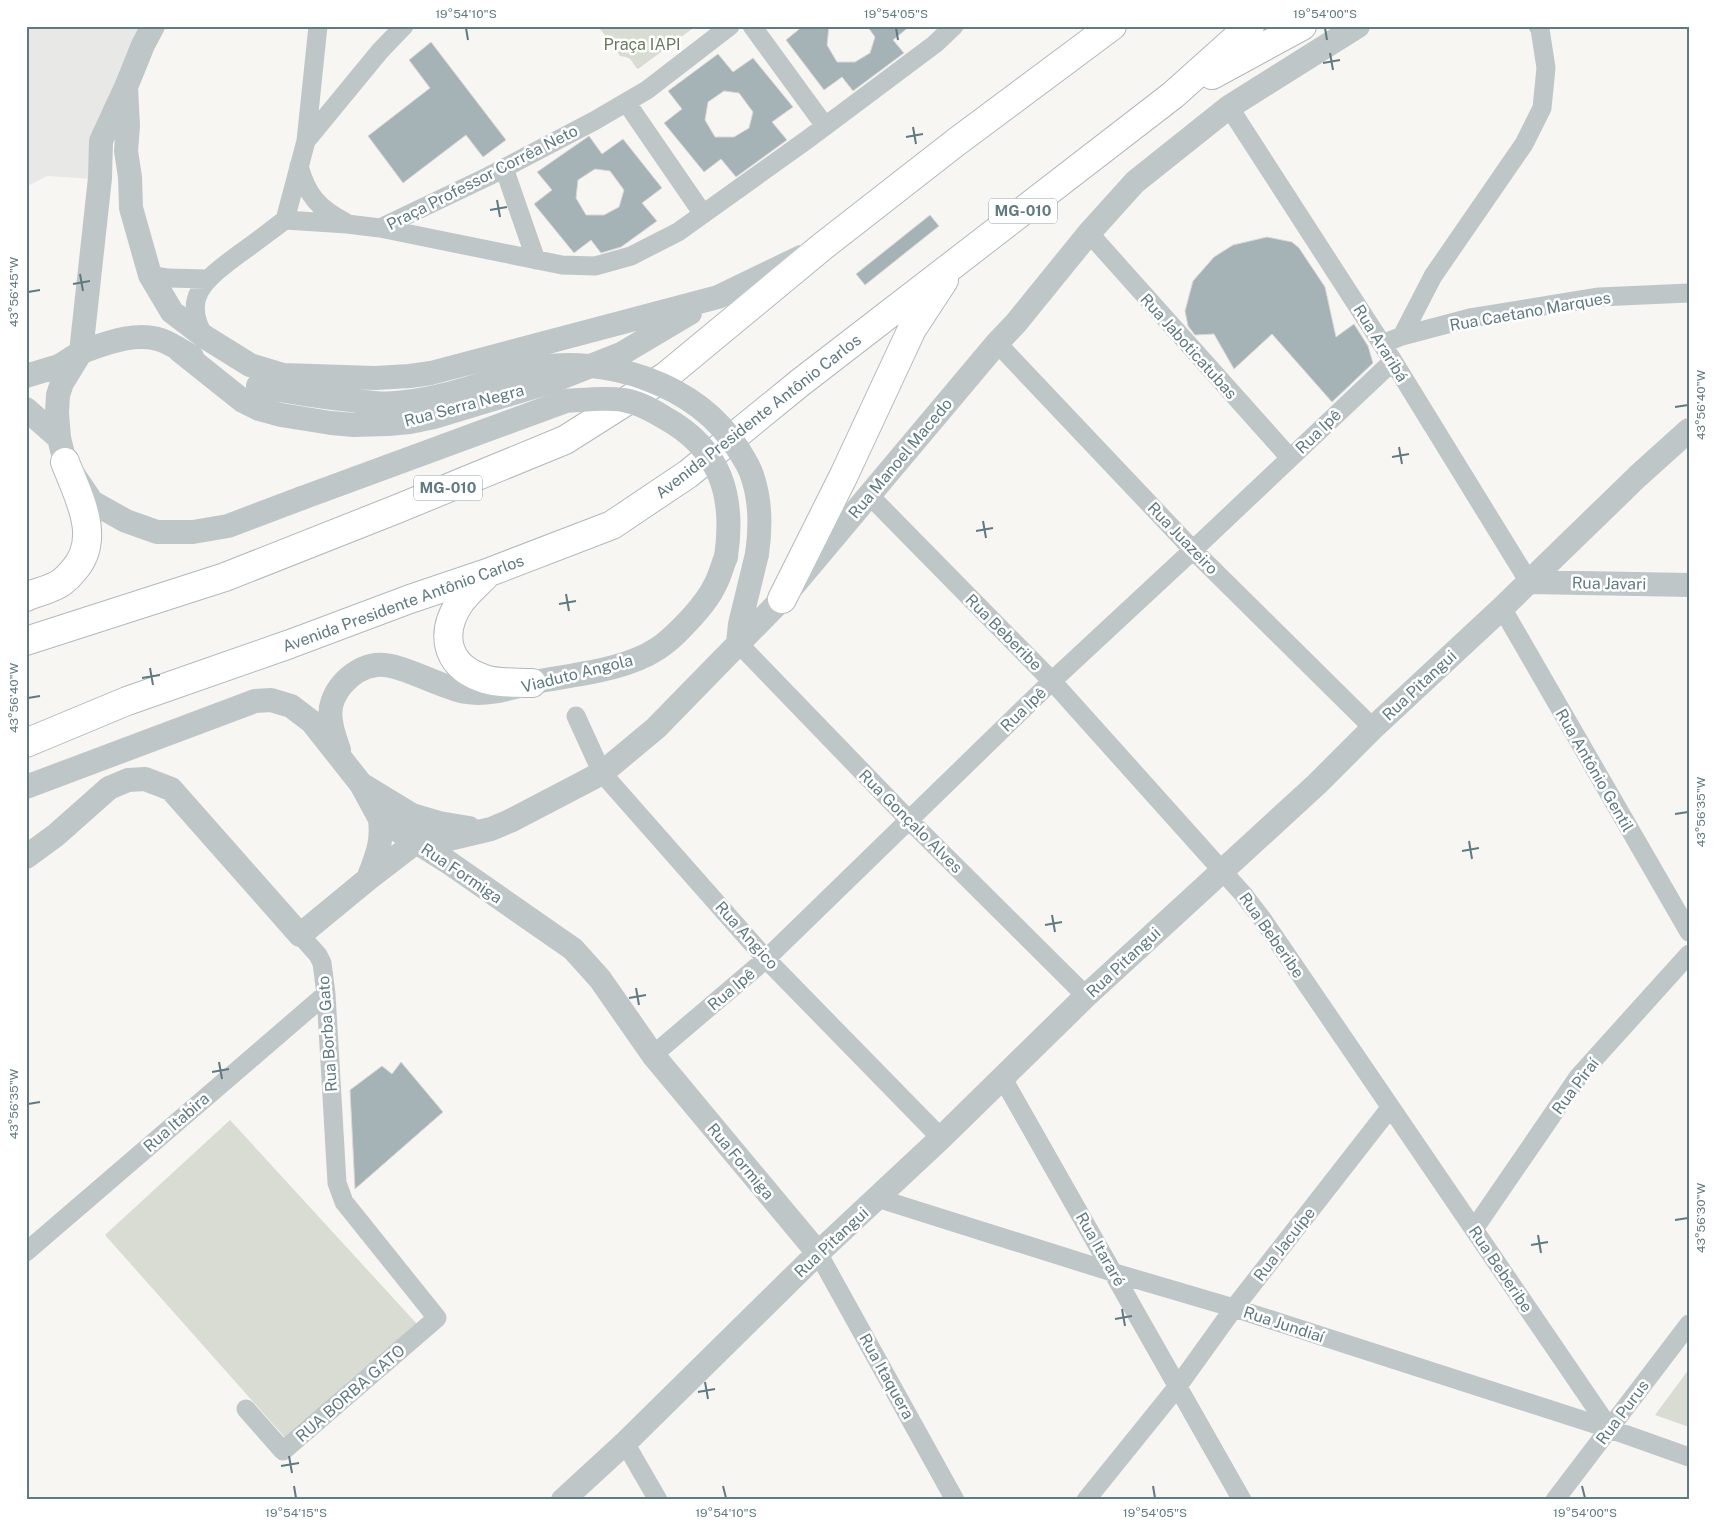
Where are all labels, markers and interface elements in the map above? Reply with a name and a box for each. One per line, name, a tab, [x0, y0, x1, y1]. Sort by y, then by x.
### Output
text: 19°54'10"S	[435, 7, 497, 21]
text: 19°54'05"S	[864, 7, 928, 21]
text: 19°54'00"S	[1293, 7, 1357, 21]
park label: Praça IAPI	[604, 35, 680, 54]
street label: Praça Professor Corrêa Neto	[384, 121, 581, 234]
road number: MG-010	[989, 198, 1057, 224]
text: 43°56'45"W	[7, 256, 21, 327]
street label: Rua Caetano Marques	[1448, 288, 1612, 335]
street label: Rua Jaboticatubas	[1136, 290, 1241, 403]
street label: Rua Araribá	[1349, 301, 1412, 385]
street label: Avenida Presidente Antônio Carlos	[652, 330, 865, 503]
text: 43°56'40"W	[1694, 369, 1708, 440]
street label: Rua Serra Negra	[402, 380, 526, 431]
street label: Rua Manoel Macedo	[845, 394, 956, 522]
street label: Rua Ipê	[1292, 405, 1345, 458]
road number: MG-010	[414, 476, 482, 500]
street label: Rua Juazeiro	[1144, 498, 1222, 578]
street label: Avenida Presidente Antônio Carlos	[280, 551, 526, 656]
street label: Rua Javari	[1572, 573, 1646, 594]
street label: Rua Beberibe	[962, 590, 1046, 674]
street label: Rua Pitangui	[1378, 646, 1460, 724]
street label: Viaduto Angola	[519, 650, 635, 697]
text: 43°56'40"W	[7, 662, 21, 733]
street label: Rua Ipê	[997, 683, 1050, 736]
street label: Rua Antônio Gentil	[1552, 705, 1638, 835]
street label: Rua Gonçalo Alves	[855, 766, 966, 877]
text: 43°56'35"W	[1694, 776, 1708, 847]
street label: Rua Formiga	[418, 839, 506, 907]
street label: Rua Beberibe	[1235, 889, 1308, 982]
street label: Rua Angico	[711, 897, 782, 973]
street label: Rua Pitangui	[1082, 923, 1164, 1001]
street label: Rua Ipê	[704, 964, 759, 1015]
street label: Rua Borba Gato	[314, 975, 341, 1093]
street label: Rua Piraí	[1548, 1053, 1603, 1118]
text: 43°56'35"W	[7, 1068, 21, 1139]
street label: Rua Itabira	[140, 1089, 213, 1156]
street label: Rua Formiga	[703, 1119, 778, 1203]
text: 43°56'30"W	[1694, 1182, 1708, 1253]
street label: Rua Pitangui	[790, 1203, 872, 1281]
street label: Rua Jacuípe	[1250, 1204, 1319, 1285]
street label: Rua Itararé	[1072, 1209, 1129, 1290]
street label: Rua Beberibe	[1465, 1222, 1536, 1316]
street label: Rua Jundiaí	[1241, 1302, 1328, 1347]
street label: Rua Itaquera	[855, 1330, 918, 1422]
street label: RUA BORBA GATO	[292, 1341, 409, 1446]
street label: Rua Purus	[1592, 1376, 1653, 1448]
text: 19°54'15"S	[265, 1506, 327, 1520]
text: 19°54'10"S	[695, 1506, 757, 1520]
text: 19°54'05"S	[1123, 1506, 1187, 1520]
text: 19°54'00"S	[1553, 1506, 1617, 1520]

